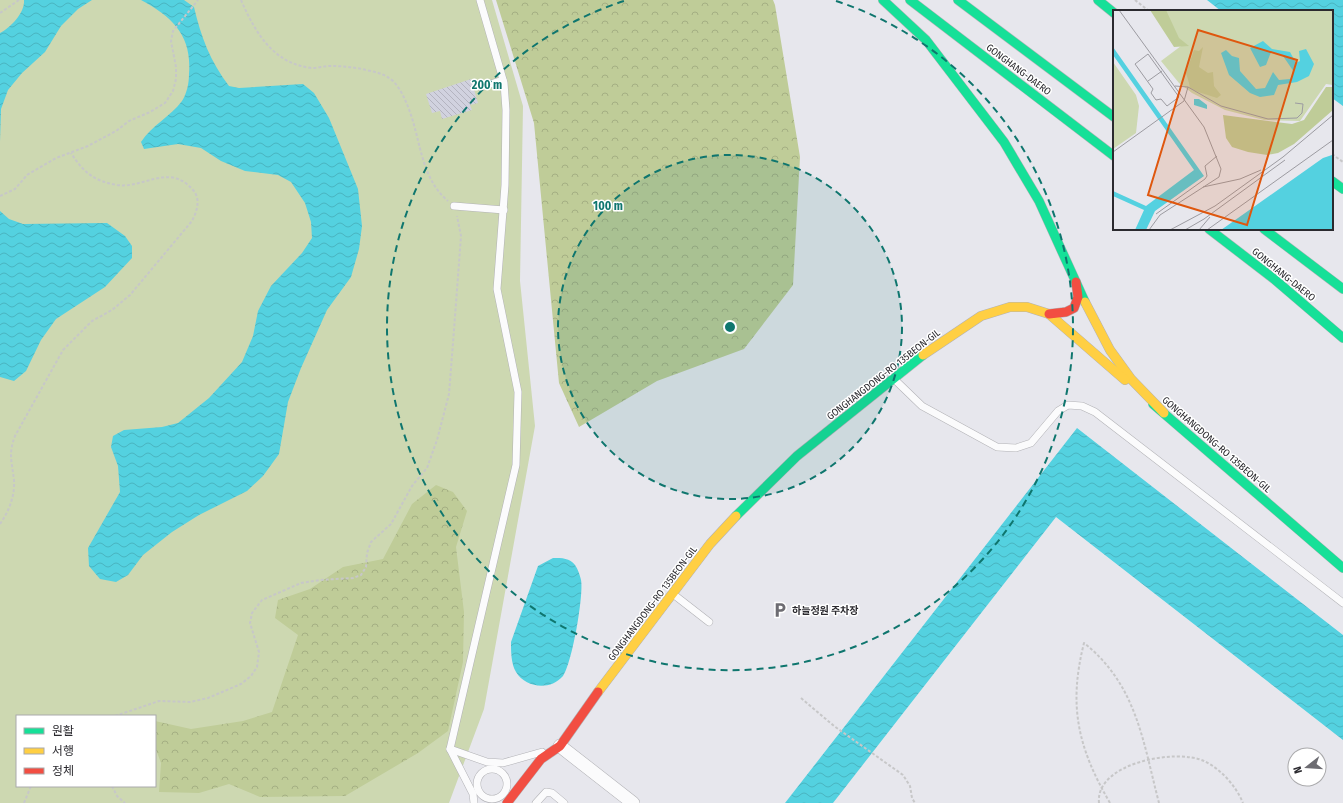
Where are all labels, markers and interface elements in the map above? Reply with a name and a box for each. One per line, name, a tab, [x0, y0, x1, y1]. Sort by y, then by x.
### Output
inset map	[1113, 10, 1333, 230]
street label: GONGHANG-DAERO	[984, 42, 1053, 98]
text: 200 m	[471, 78, 502, 92]
text: 100 m	[593, 199, 623, 213]
street label: GONGHANG-DAERO	[1249, 246, 1317, 304]
centre of rings	[723, 320, 737, 334]
street label: GONGHANGDONG-RO 135BEON-GIL	[825, 327, 943, 423]
street label: GONGHANGDONG-RO 135BEON-GIL	[1159, 394, 1274, 496]
street label: GONGHANGDONG-RO 135BEON-GIL	[606, 543, 700, 663]
parking icon: 하늘정원 주차장	[771, 601, 789, 619]
place label: 하늘정원 주차장	[792, 605, 858, 617]
legend	[16, 715, 156, 787]
text: 원활	[52, 724, 74, 738]
text: 서행	[52, 744, 74, 758]
north arrow	[1287, 747, 1327, 787]
text: 정체	[52, 764, 74, 778]
text: N	[1291, 765, 1305, 775]

